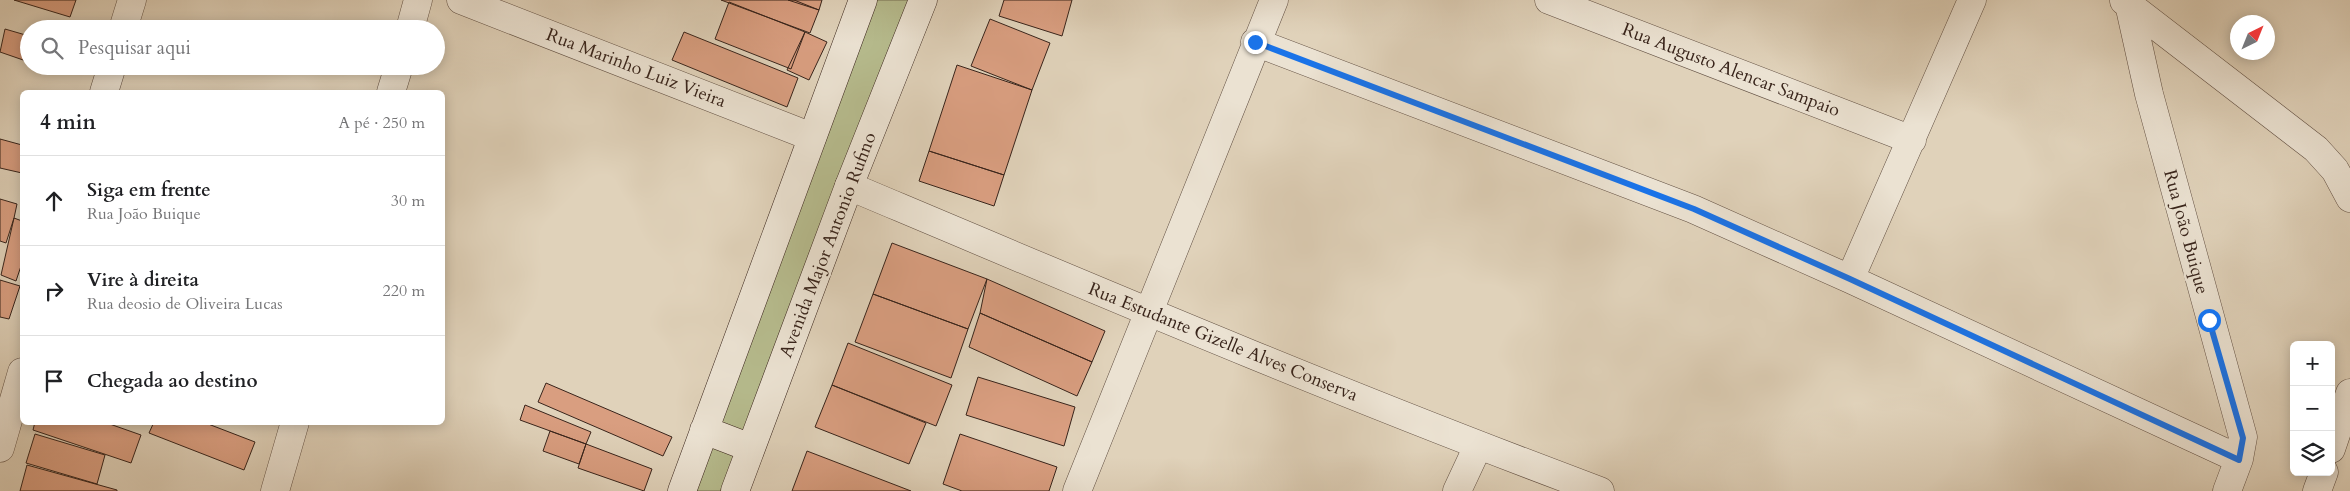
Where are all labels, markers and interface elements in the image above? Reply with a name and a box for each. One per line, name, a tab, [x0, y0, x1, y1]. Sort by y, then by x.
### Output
north arrow	[2230, 15, 2275, 60]
street label: Rua Augusto Alencar Sampaio	[1619, 17, 1844, 123]
search box	[20, 20, 445, 75]
street label: Rua Marinho Luiz Vieira	[543, 22, 730, 114]
route end	[1244, 31, 1267, 54]
icon: search	[38, 34, 66, 62]
text: Pesquisar aqui	[78, 35, 191, 61]
text: 4 min	[40, 108, 96, 137]
text: A pé · 250 m	[338, 112, 425, 134]
street label: Avenida Major Antonio Rufino	[773, 129, 883, 361]
street label: Rua João Buique	[2157, 167, 2215, 297]
text: Siga em frente	[87, 177, 211, 203]
icon: ahead	[40, 187, 68, 215]
text: 30 m	[391, 190, 425, 212]
text: Rua João Buique	[87, 203, 201, 225]
text: Vire à direita	[87, 267, 199, 293]
street label: Rua Estudante Gizelle Alves Conserva	[1085, 276, 1362, 408]
icon: right	[40, 277, 68, 305]
text: 220 m	[383, 280, 425, 302]
text: Rua deosio de Oliveira Lucas	[87, 293, 283, 315]
route start	[2198, 309, 2221, 332]
map controls	[2290, 341, 2335, 476]
button: +	[2290, 341, 2335, 386]
icon: arrive	[40, 367, 68, 395]
text: Chegada ao destino	[87, 368, 258, 394]
button: −	[2290, 386, 2335, 431]
button: layers	[2290, 431, 2335, 476]

